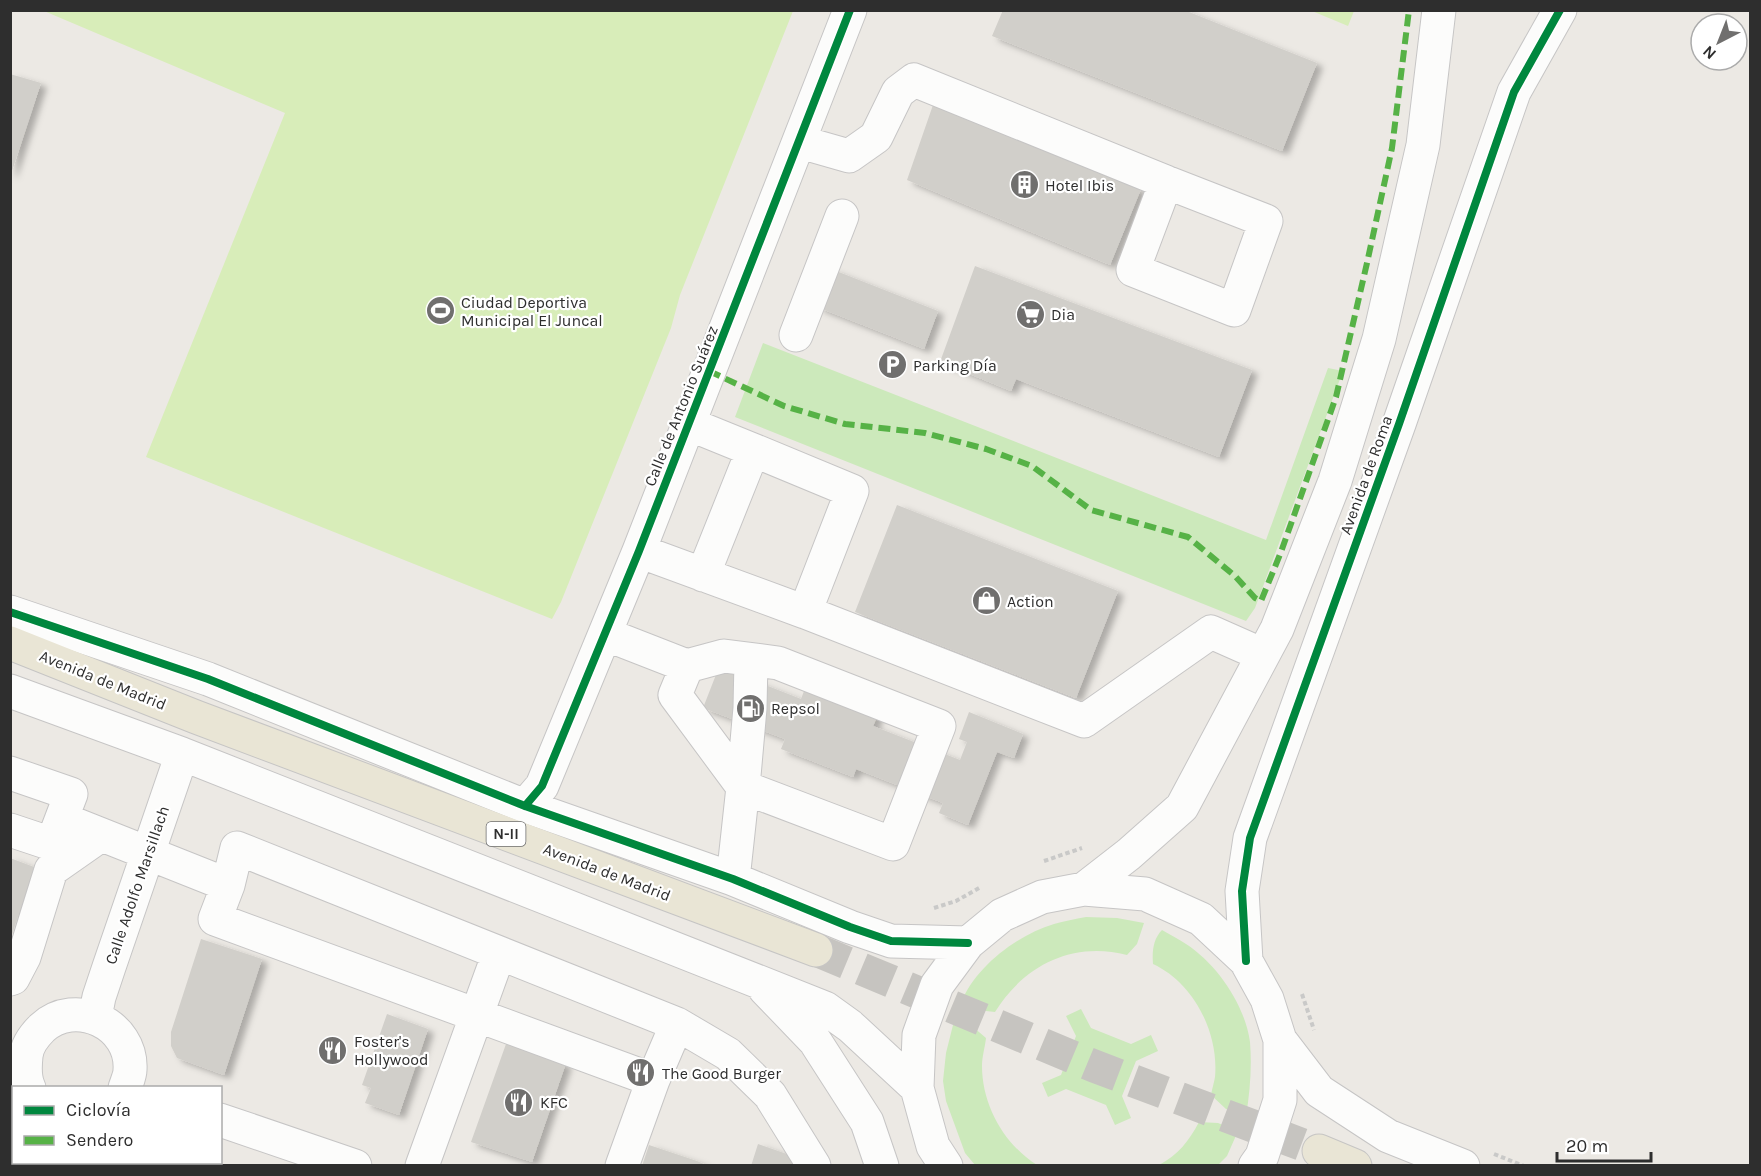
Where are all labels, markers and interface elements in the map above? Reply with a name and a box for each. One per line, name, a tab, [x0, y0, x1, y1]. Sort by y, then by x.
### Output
north arrow	[1689, 12, 1749, 72]
text: N	[1699, 42, 1720, 64]
building icon: Hotel Ibis	[1008, 169, 1040, 201]
place label: Hotel Ibis	[1045, 176, 1114, 195]
place label: Ciudad Deportiva Municipal El Juncal	[461, 293, 603, 330]
sports icon: Ciudad Deportiva Municipal El Juncal	[424, 295, 456, 327]
supermarket icon: Dia	[1014, 298, 1046, 330]
place label: Dia	[1051, 305, 1075, 324]
street label: Calle de Antonio Suárez	[640, 323, 722, 489]
parking icon: Parking Día	[876, 349, 908, 381]
place label: Parking Día	[913, 356, 997, 375]
street label: Avenida de Roma	[1336, 413, 1396, 537]
shop icon: Action	[970, 585, 1002, 617]
place label: Action	[1007, 592, 1054, 611]
street label: Avenida de Madrid	[37, 646, 169, 714]
fuel station icon: Repsol	[734, 692, 766, 724]
place label: Repsol	[771, 699, 820, 718]
street label: Calle Adolfo Marsillach	[101, 803, 173, 967]
road number: N-II	[486, 822, 526, 846]
street label: Avenida de Madrid	[541, 839, 673, 905]
place label: Foster's Hollywood	[354, 1032, 428, 1069]
restaurant icon: Foster's Hollywood	[317, 1034, 349, 1066]
restaurant icon: The Good Burger	[625, 1057, 657, 1089]
place label: The Good Burger	[662, 1064, 781, 1083]
legend	[12, 1086, 222, 1164]
restaurant icon: KFC	[503, 1086, 535, 1118]
place label: KFC	[540, 1093, 568, 1112]
text: Ciclovía	[66, 1099, 131, 1121]
scale bar	[1557, 1125, 1652, 1163]
text: Sendero	[66, 1129, 133, 1151]
text: 20 m	[1566, 1135, 1608, 1157]

